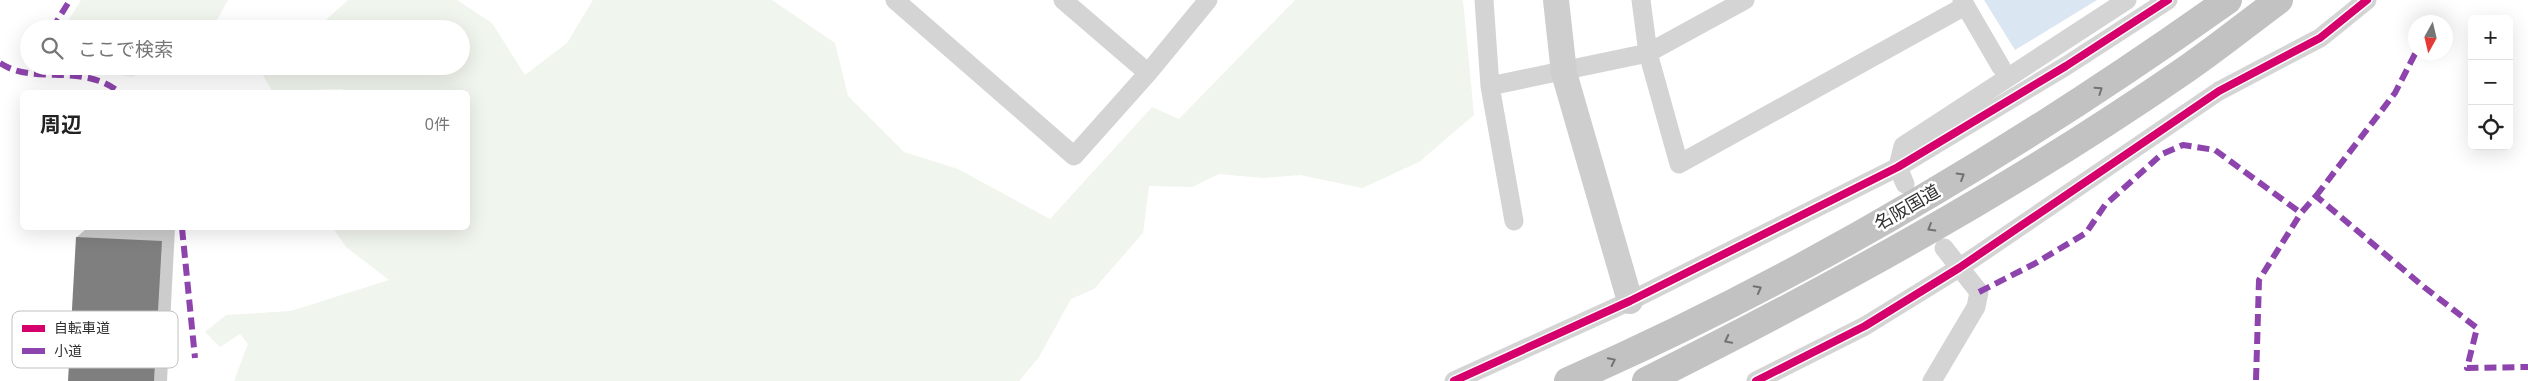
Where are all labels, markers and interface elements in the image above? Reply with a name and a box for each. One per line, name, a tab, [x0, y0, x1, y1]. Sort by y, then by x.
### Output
north arrow	[2408, 15, 2453, 60]
map controls	[2468, 15, 2513, 150]
button: +	[2468, 15, 2513, 60]
search box	[20, 20, 470, 75]
icon: search	[38, 34, 66, 62]
text: ここで検索	[78, 37, 173, 61]
button: −	[2468, 60, 2513, 105]
one-way arrow	[2093, 87, 2103, 96]
button: locate	[2468, 105, 2513, 150]
text: 周辺	[40, 110, 82, 138]
text: 0件	[424, 114, 450, 134]
one-way arrow	[1956, 172, 1965, 182]
street label: 名阪国道	[1870, 179, 1944, 235]
one-way arrow	[1928, 222, 1937, 232]
one-way arrow	[1753, 285, 1762, 295]
legend	[12, 311, 178, 368]
text: 自転車道	[54, 319, 110, 337]
one-way arrow	[1724, 334, 1733, 344]
text: 小道	[54, 342, 82, 360]
one-way arrow	[1607, 357, 1616, 367]

